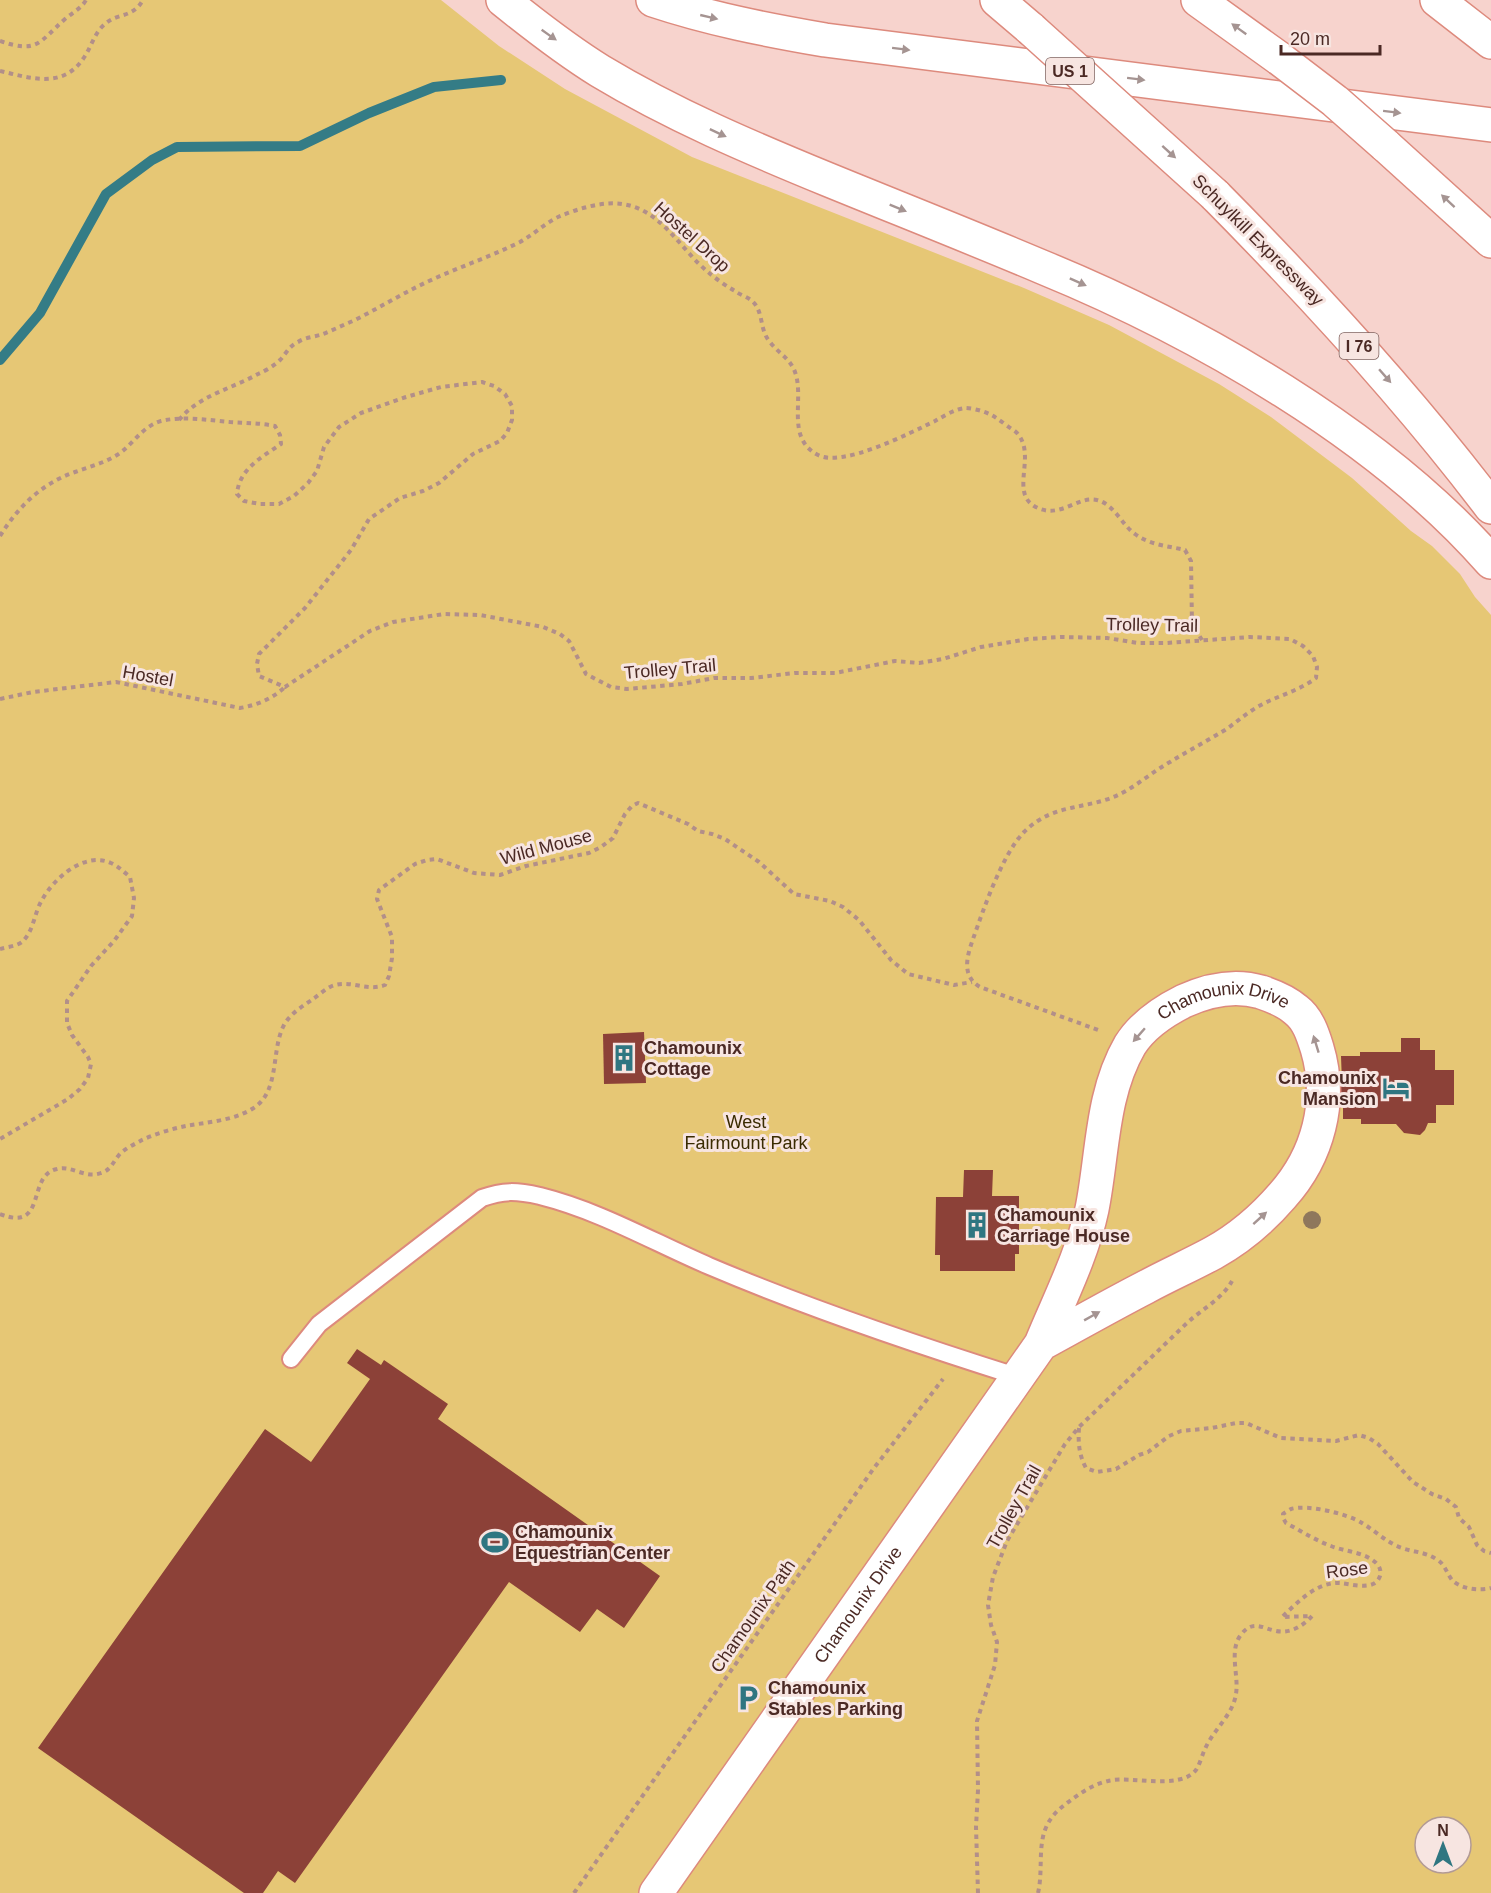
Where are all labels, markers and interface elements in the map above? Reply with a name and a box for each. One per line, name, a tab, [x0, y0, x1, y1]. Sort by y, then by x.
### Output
one-way arrow	[700, 13, 719, 22]
scale bar	[1281, 18, 1380, 56]
one-way arrow	[1232, 24, 1247, 36]
one-way arrow	[541, 29, 557, 41]
text: 20 m	[1290, 29, 1330, 49]
one-way arrow	[892, 45, 911, 54]
road number: US 1	[1046, 58, 1094, 84]
one-way arrow	[1127, 75, 1146, 84]
one-way arrow	[1383, 107, 1402, 117]
one-way arrow	[709, 128, 726, 137]
one-way arrow	[1161, 145, 1175, 159]
street label: Schuylkill Expressway	[1188, 170, 1328, 310]
one-way arrow	[1441, 194, 1456, 208]
street label: Hostel Drop	[650, 198, 734, 276]
one-way arrow	[889, 203, 907, 213]
one-way arrow	[1069, 278, 1086, 287]
road number: I 76	[1340, 333, 1378, 359]
one-way arrow	[1378, 368, 1391, 383]
street label: Trolley Trail	[1106, 614, 1198, 636]
street label: Trolley Trail	[623, 655, 717, 683]
street label: Hostel	[121, 662, 175, 690]
street label: Wild Mouse	[498, 825, 594, 869]
street label: Chamounix Drive	[1154, 978, 1293, 1024]
one-way arrow	[1133, 1027, 1146, 1042]
one-way arrow	[1310, 1035, 1320, 1053]
place label: Chamounix Cottage	[644, 1038, 742, 1079]
building icon: Chamounix Cottage	[609, 1043, 639, 1073]
place label: Chamounix Mansion	[1278, 1068, 1376, 1109]
hotel icon: Chamounix Mansion	[1381, 1073, 1411, 1103]
park label: West Fairmount Park	[684, 1112, 809, 1153]
place label: Chamounix Carriage House	[997, 1205, 1130, 1246]
building icon: Chamounix Carriage House	[962, 1210, 992, 1240]
one-way arrow	[1252, 1211, 1268, 1224]
one-way arrow	[1084, 1311, 1101, 1321]
street label: Trolley Trail	[983, 1462, 1045, 1552]
place label: Chamounix Equestrian Center	[515, 1522, 670, 1563]
sports icon: Chamounix Equestrian Center	[480, 1527, 510, 1557]
street label: Chamounix Drive	[810, 1543, 906, 1667]
street label: Chamounix Path	[707, 1556, 799, 1676]
street label: Rose	[1325, 1558, 1369, 1582]
place label: Chamounix Stables Parking	[768, 1678, 903, 1719]
parking icon: Chamounix Stables Parking	[733, 1683, 763, 1713]
north arrow	[1413, 1815, 1473, 1875]
text: N	[1437, 1822, 1449, 1839]

